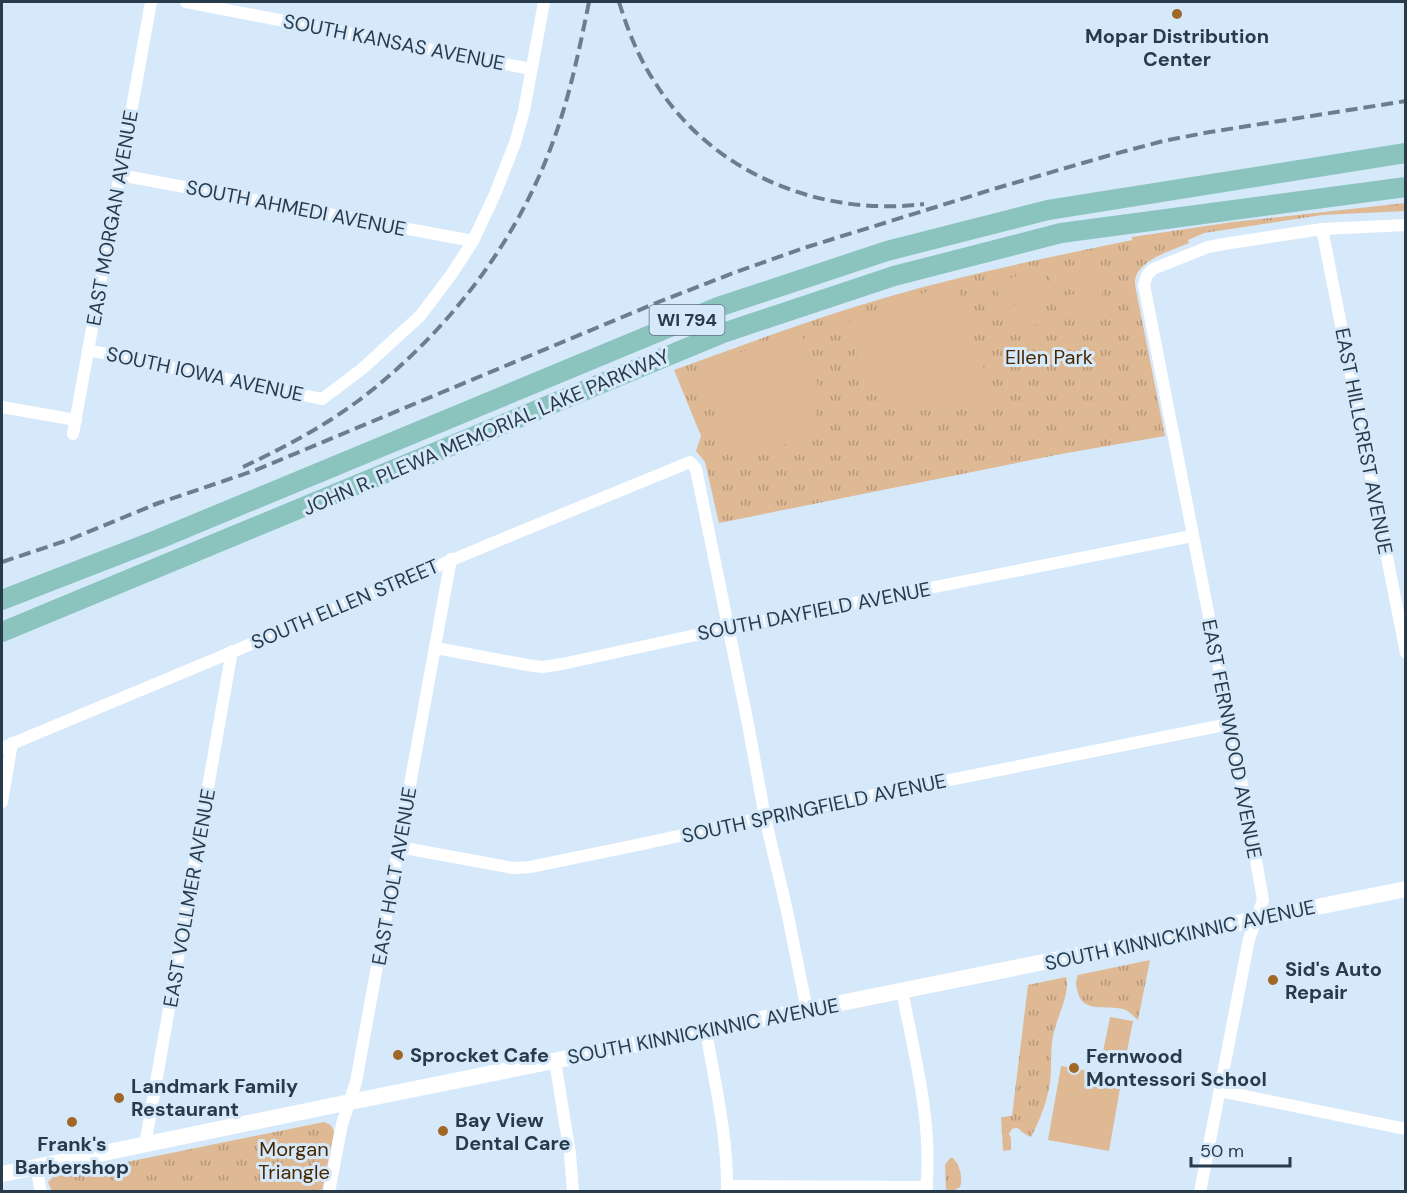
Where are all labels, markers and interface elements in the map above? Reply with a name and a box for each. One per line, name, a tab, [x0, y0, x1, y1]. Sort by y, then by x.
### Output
marker: Mopar Distribution Center	[1170, 7, 1184, 21]
street label: SOUTH KANSAS AVENUE	[281, 8, 507, 76]
place label: Mopar Distribution Center	[1085, 23, 1269, 72]
street label: EAST MORGAN AVENUE	[80, 108, 144, 328]
street label: SOUTH AHMEDI AVENUE	[184, 174, 408, 242]
road number: WI 794	[650, 305, 724, 335]
street label: EAST HILLCREST AVENUE	[1329, 326, 1399, 556]
street label: SOUTH IOWA AVENUE	[104, 340, 306, 408]
street label: JOHN R. PLEWA MEMORIAL LAKE PARKWAY	[299, 343, 674, 521]
park label: Ellen Park	[1005, 344, 1093, 370]
street label: SOUTH ELLEN STREET	[247, 553, 443, 655]
street label: SOUTH DAYFIELD AVENUE	[695, 576, 933, 646]
street label: EAST FERNWOOD AVENUE	[1196, 617, 1268, 861]
street label: SOUTH SPRINGFIELD AVENUE	[679, 767, 949, 849]
street label: EAST HOLT AVENUE	[366, 785, 422, 967]
street label: EAST VOLLMER AVENUE	[157, 787, 221, 1009]
street label: SOUTH KINNICKINNIC AVENUE	[1042, 894, 1318, 976]
place label: Sid's Auto Repair	[1285, 956, 1382, 1005]
marker: Sid's Auto Repair	[1266, 973, 1280, 987]
street label: SOUTH KINNICKINNIC AVENUE	[565, 992, 841, 1070]
place label: Sprocket Cafe	[410, 1042, 549, 1068]
place label: Fernwood Montessori School	[1086, 1043, 1267, 1092]
marker: Sprocket Cafe	[391, 1048, 405, 1062]
marker: Fernwood Montessori School	[1067, 1061, 1081, 1075]
place label: Landmark Family Restaurant	[131, 1073, 298, 1122]
marker: Landmark Family Restaurant	[112, 1091, 126, 1105]
place label: Bay View Dental Care	[455, 1107, 570, 1156]
marker: Frank's Barbershop	[65, 1115, 79, 1129]
marker: Bay View Dental Care	[436, 1124, 450, 1138]
scale bar	[1191, 1130, 1290, 1168]
place label: Frank's Barbershop	[15, 1131, 129, 1180]
park label: Morgan Triangle	[258, 1136, 330, 1185]
text: 50 m	[1200, 1139, 1244, 1163]

